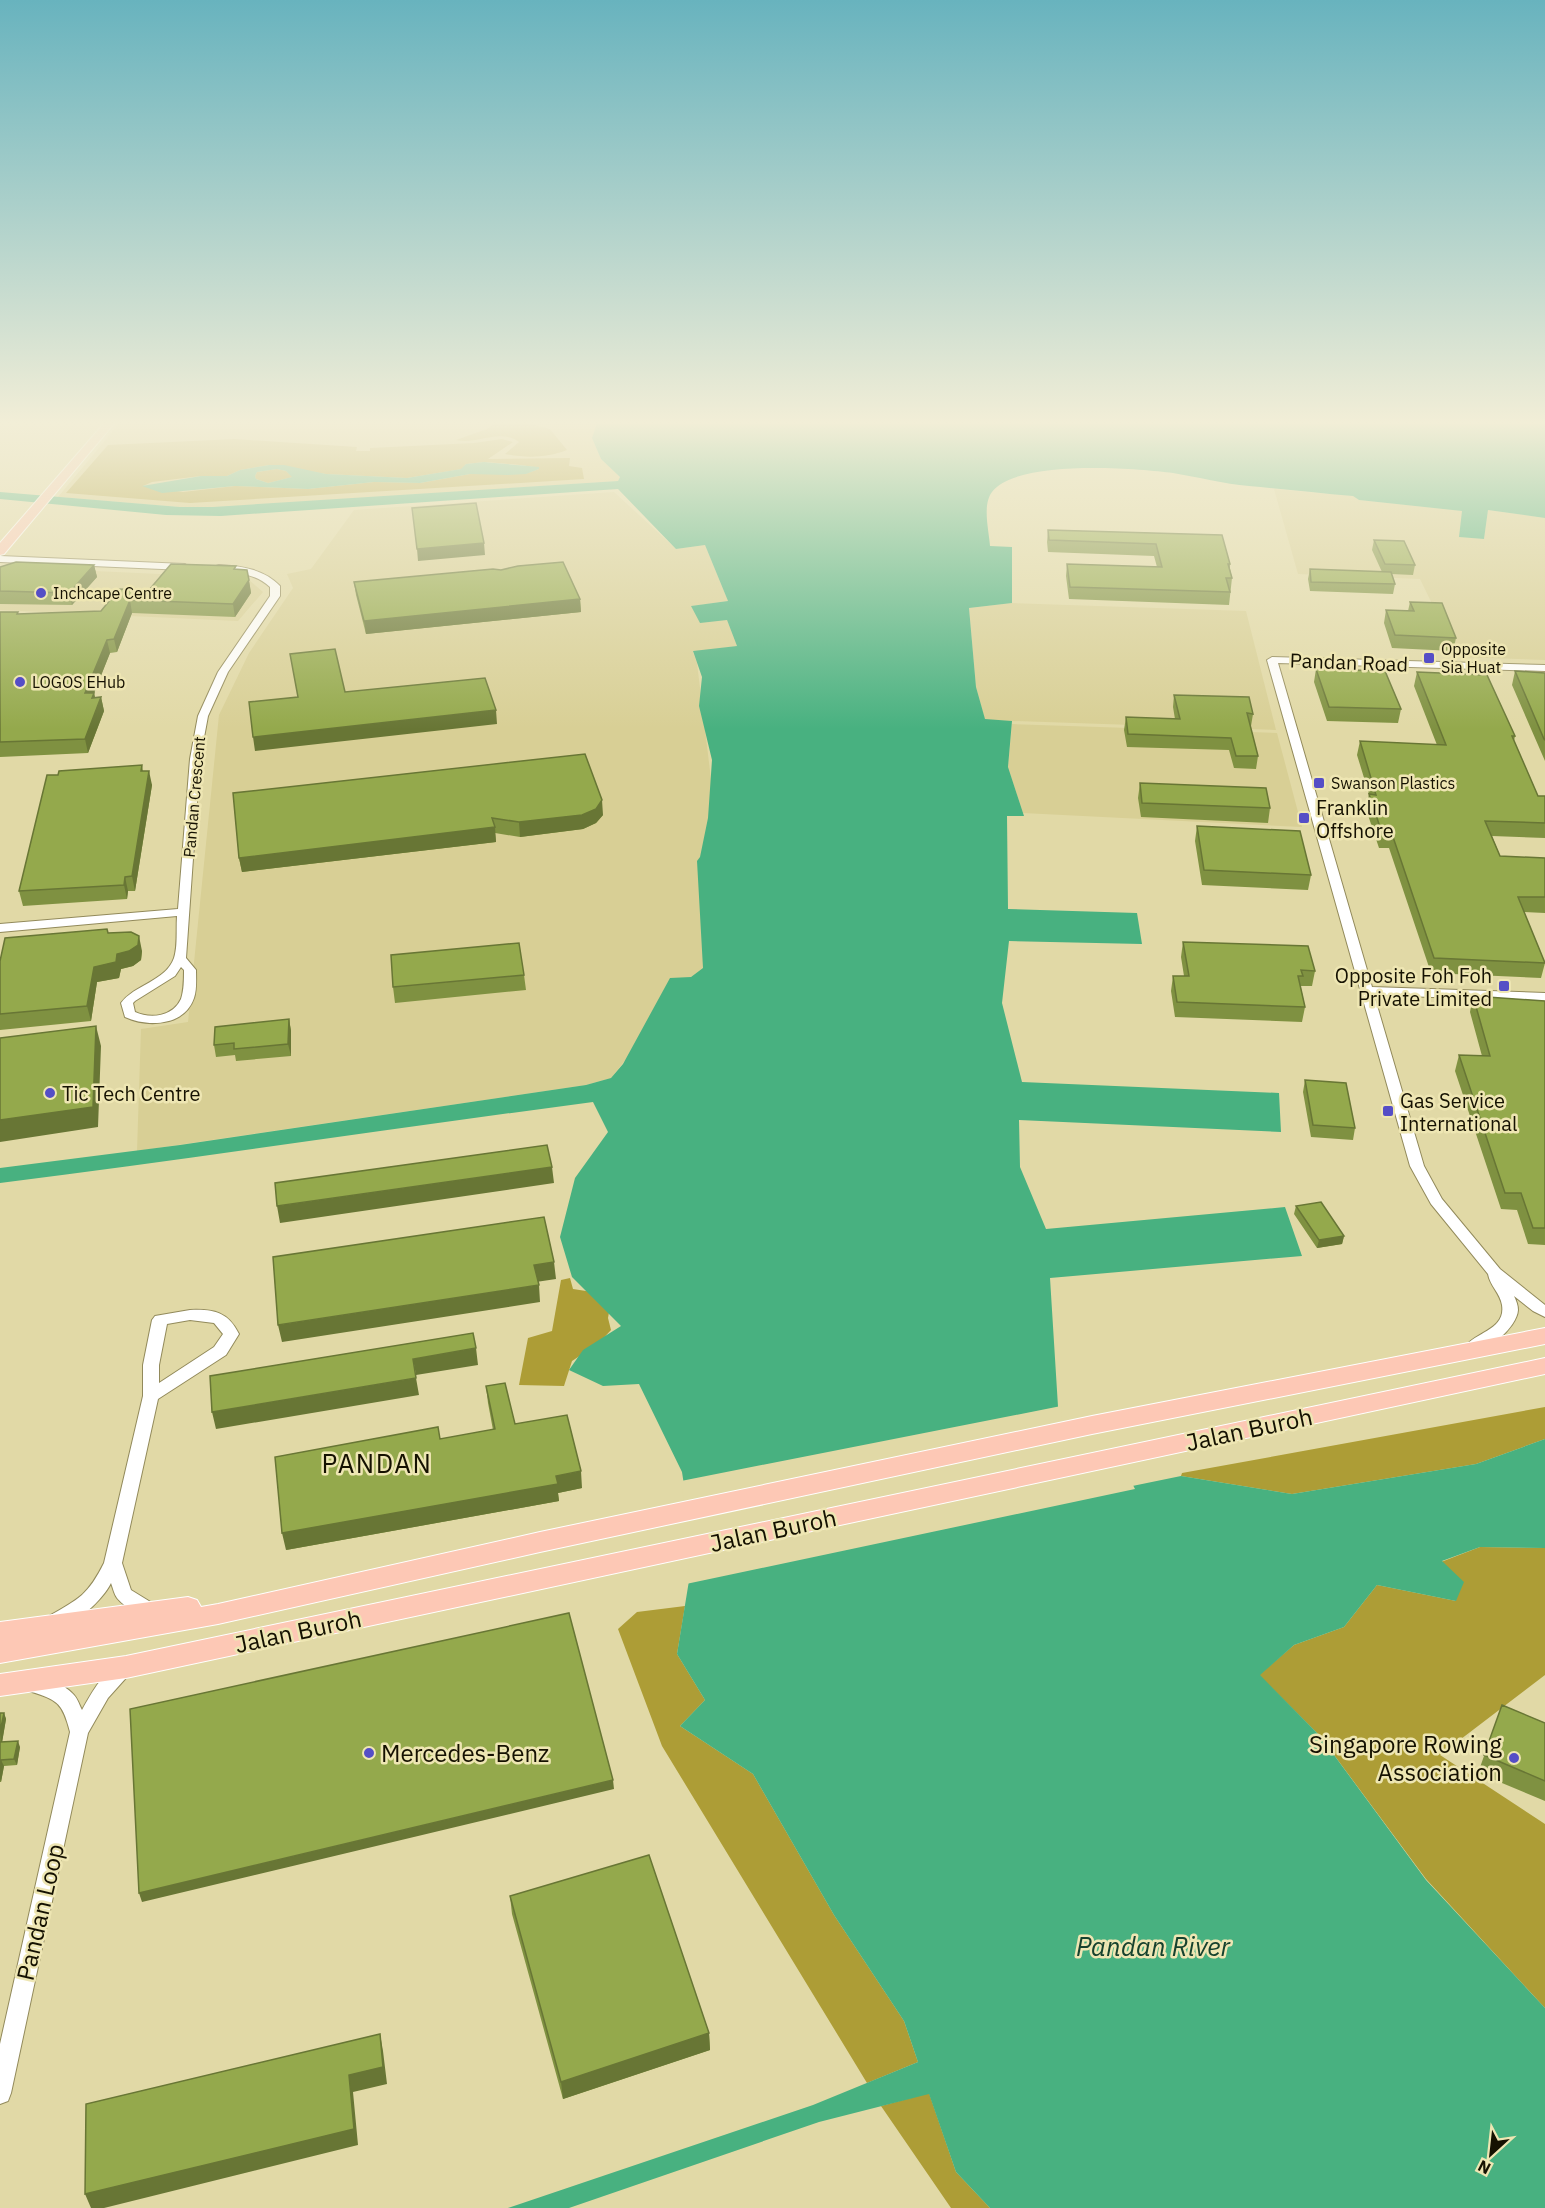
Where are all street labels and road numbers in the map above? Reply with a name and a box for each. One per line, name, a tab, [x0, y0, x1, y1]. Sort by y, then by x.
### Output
street label: Pandan Road	[1289, 646, 1409, 678]
street label: Pandan Crescent	[179, 736, 209, 858]
street label: Jalan Buroh	[1183, 1400, 1315, 1458]
street label: Jalan Buroh	[707, 1501, 839, 1559]
street label: Jalan Buroh	[232, 1602, 364, 1660]
street label: Pandan Loop	[9, 1840, 71, 1984]

